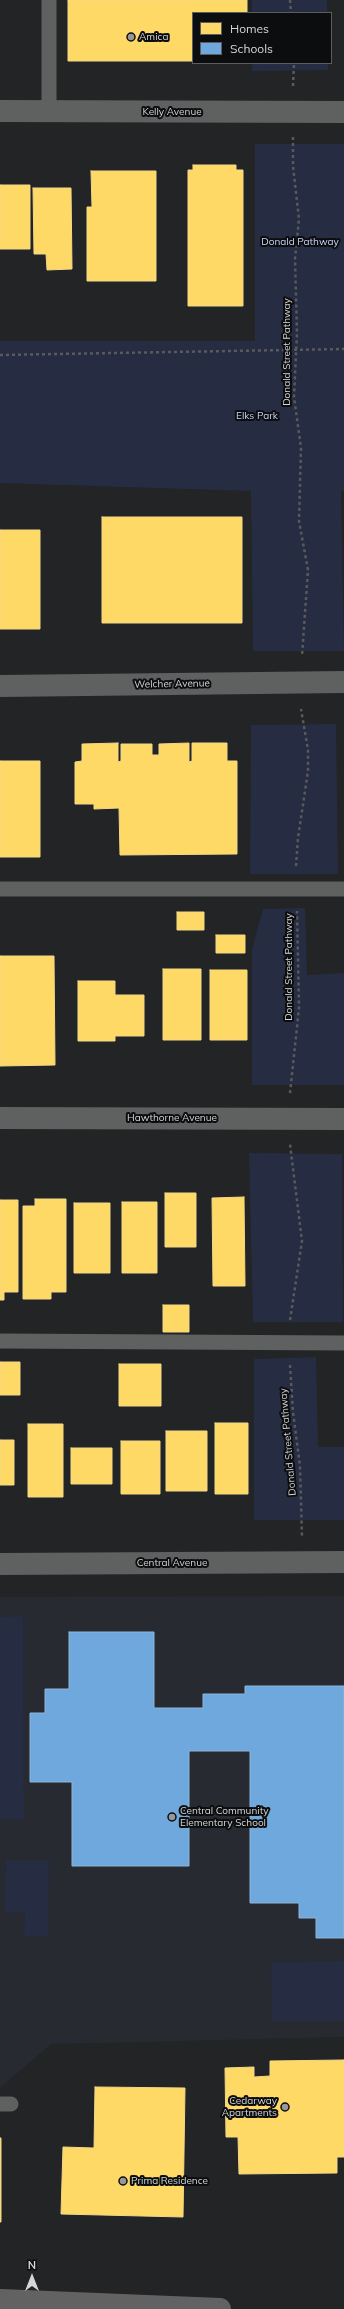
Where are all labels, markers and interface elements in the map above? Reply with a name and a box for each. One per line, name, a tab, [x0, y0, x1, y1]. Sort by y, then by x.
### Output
legend	[192, 12, 332, 64]
text: Homes	[230, 21, 269, 36]
place label: Amica	[139, 31, 168, 43]
marker: Amica	[126, 32, 136, 42]
text: Schools	[230, 41, 273, 56]
street label: Kelly Avenue	[142, 106, 202, 118]
park label: Donald Pathway	[261, 236, 339, 248]
street label: Donald Street Pathway	[281, 298, 293, 406]
park label: Elks Park	[236, 410, 278, 422]
street label: Welcher Avenue	[134, 677, 210, 691]
street label: Donald Street Pathway	[283, 913, 295, 1021]
street label: Hawthorne Avenue	[127, 1112, 217, 1124]
street label: Donald Street Pathway	[277, 1388, 299, 1496]
street label: Central Avenue	[137, 1557, 207, 1569]
place label: Central Community Elementary School	[180, 1805, 269, 1828]
marker: Central Community Elementary School	[167, 1812, 177, 1822]
place label: Cedarway Apartments	[222, 2095, 277, 2118]
marker: Cedarway Apartments	[280, 2102, 290, 2112]
place label: Prima Residence	[131, 2175, 208, 2187]
marker: Prima Residence	[118, 2176, 128, 2186]
north arrow	[12, 2257, 52, 2297]
text: N	[28, 2258, 36, 2272]

